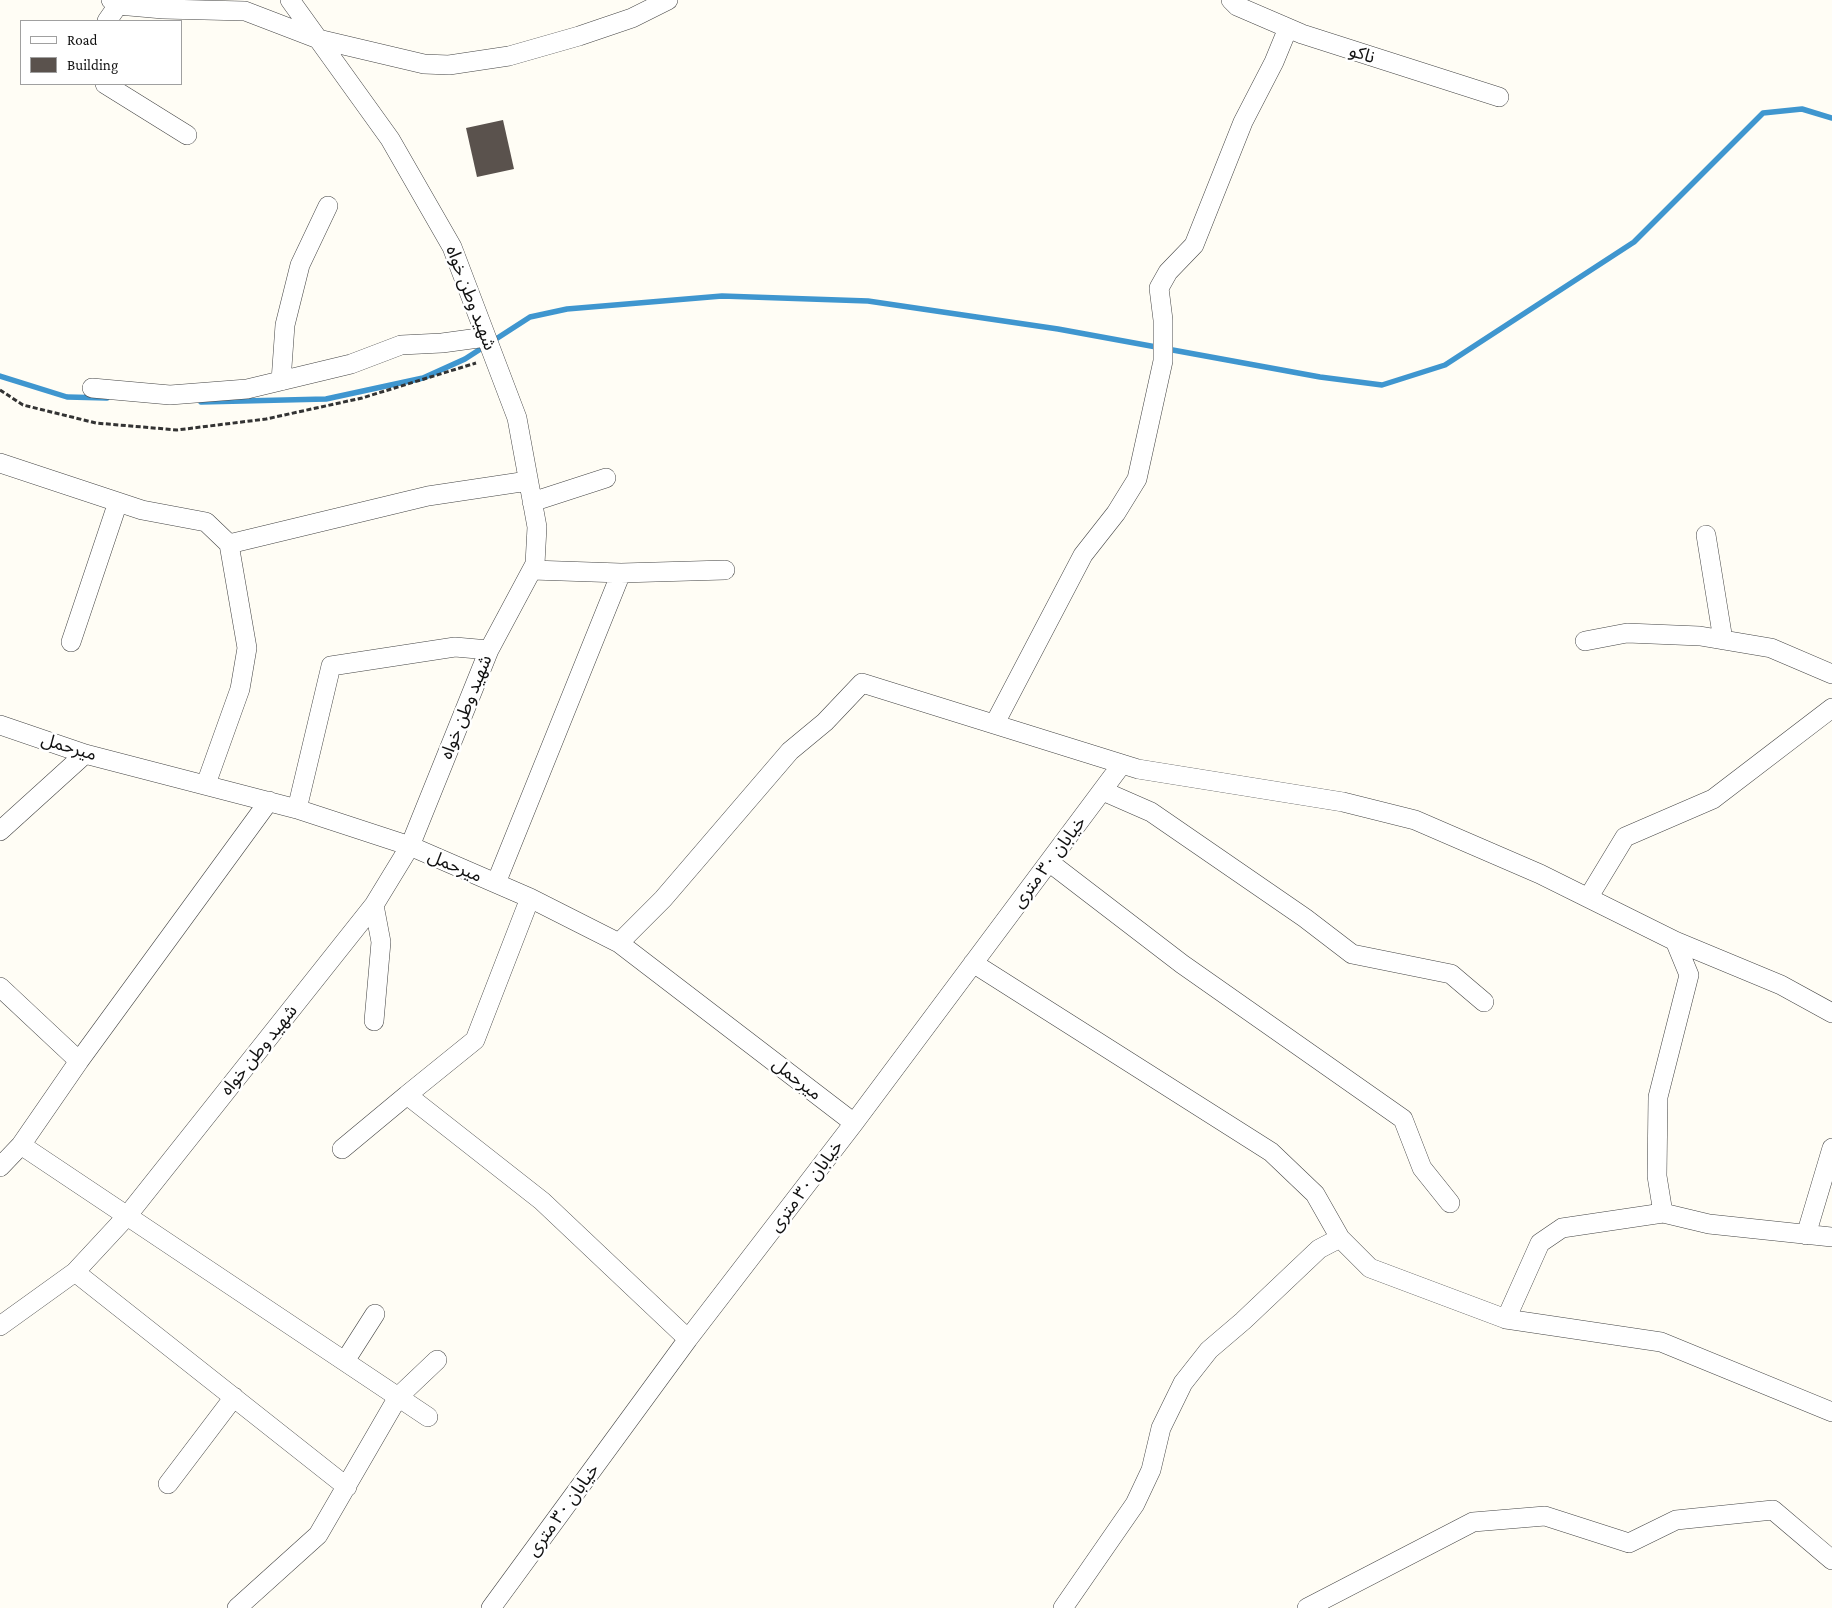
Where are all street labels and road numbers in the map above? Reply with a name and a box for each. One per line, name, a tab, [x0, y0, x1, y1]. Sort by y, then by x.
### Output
street label: ناکو	[1346, 40, 1378, 68]
street label: شهید وطن خواه	[441, 243, 501, 353]
street label: شهید وطن خواه	[435, 652, 497, 762]
street label: میرحمل	[39, 728, 99, 766]
street label: خیابان ۳۰ متری	[1007, 812, 1091, 912]
street label: میرحمل	[425, 845, 485, 887]
street label: شهید وطن خواه	[216, 1000, 302, 1100]
street label: میرحمل	[768, 1053, 826, 1105]
street label: خیابان ۳۰ متری	[764, 1136, 848, 1236]
street label: خیابان ۳۰ متری	[522, 1459, 604, 1561]

